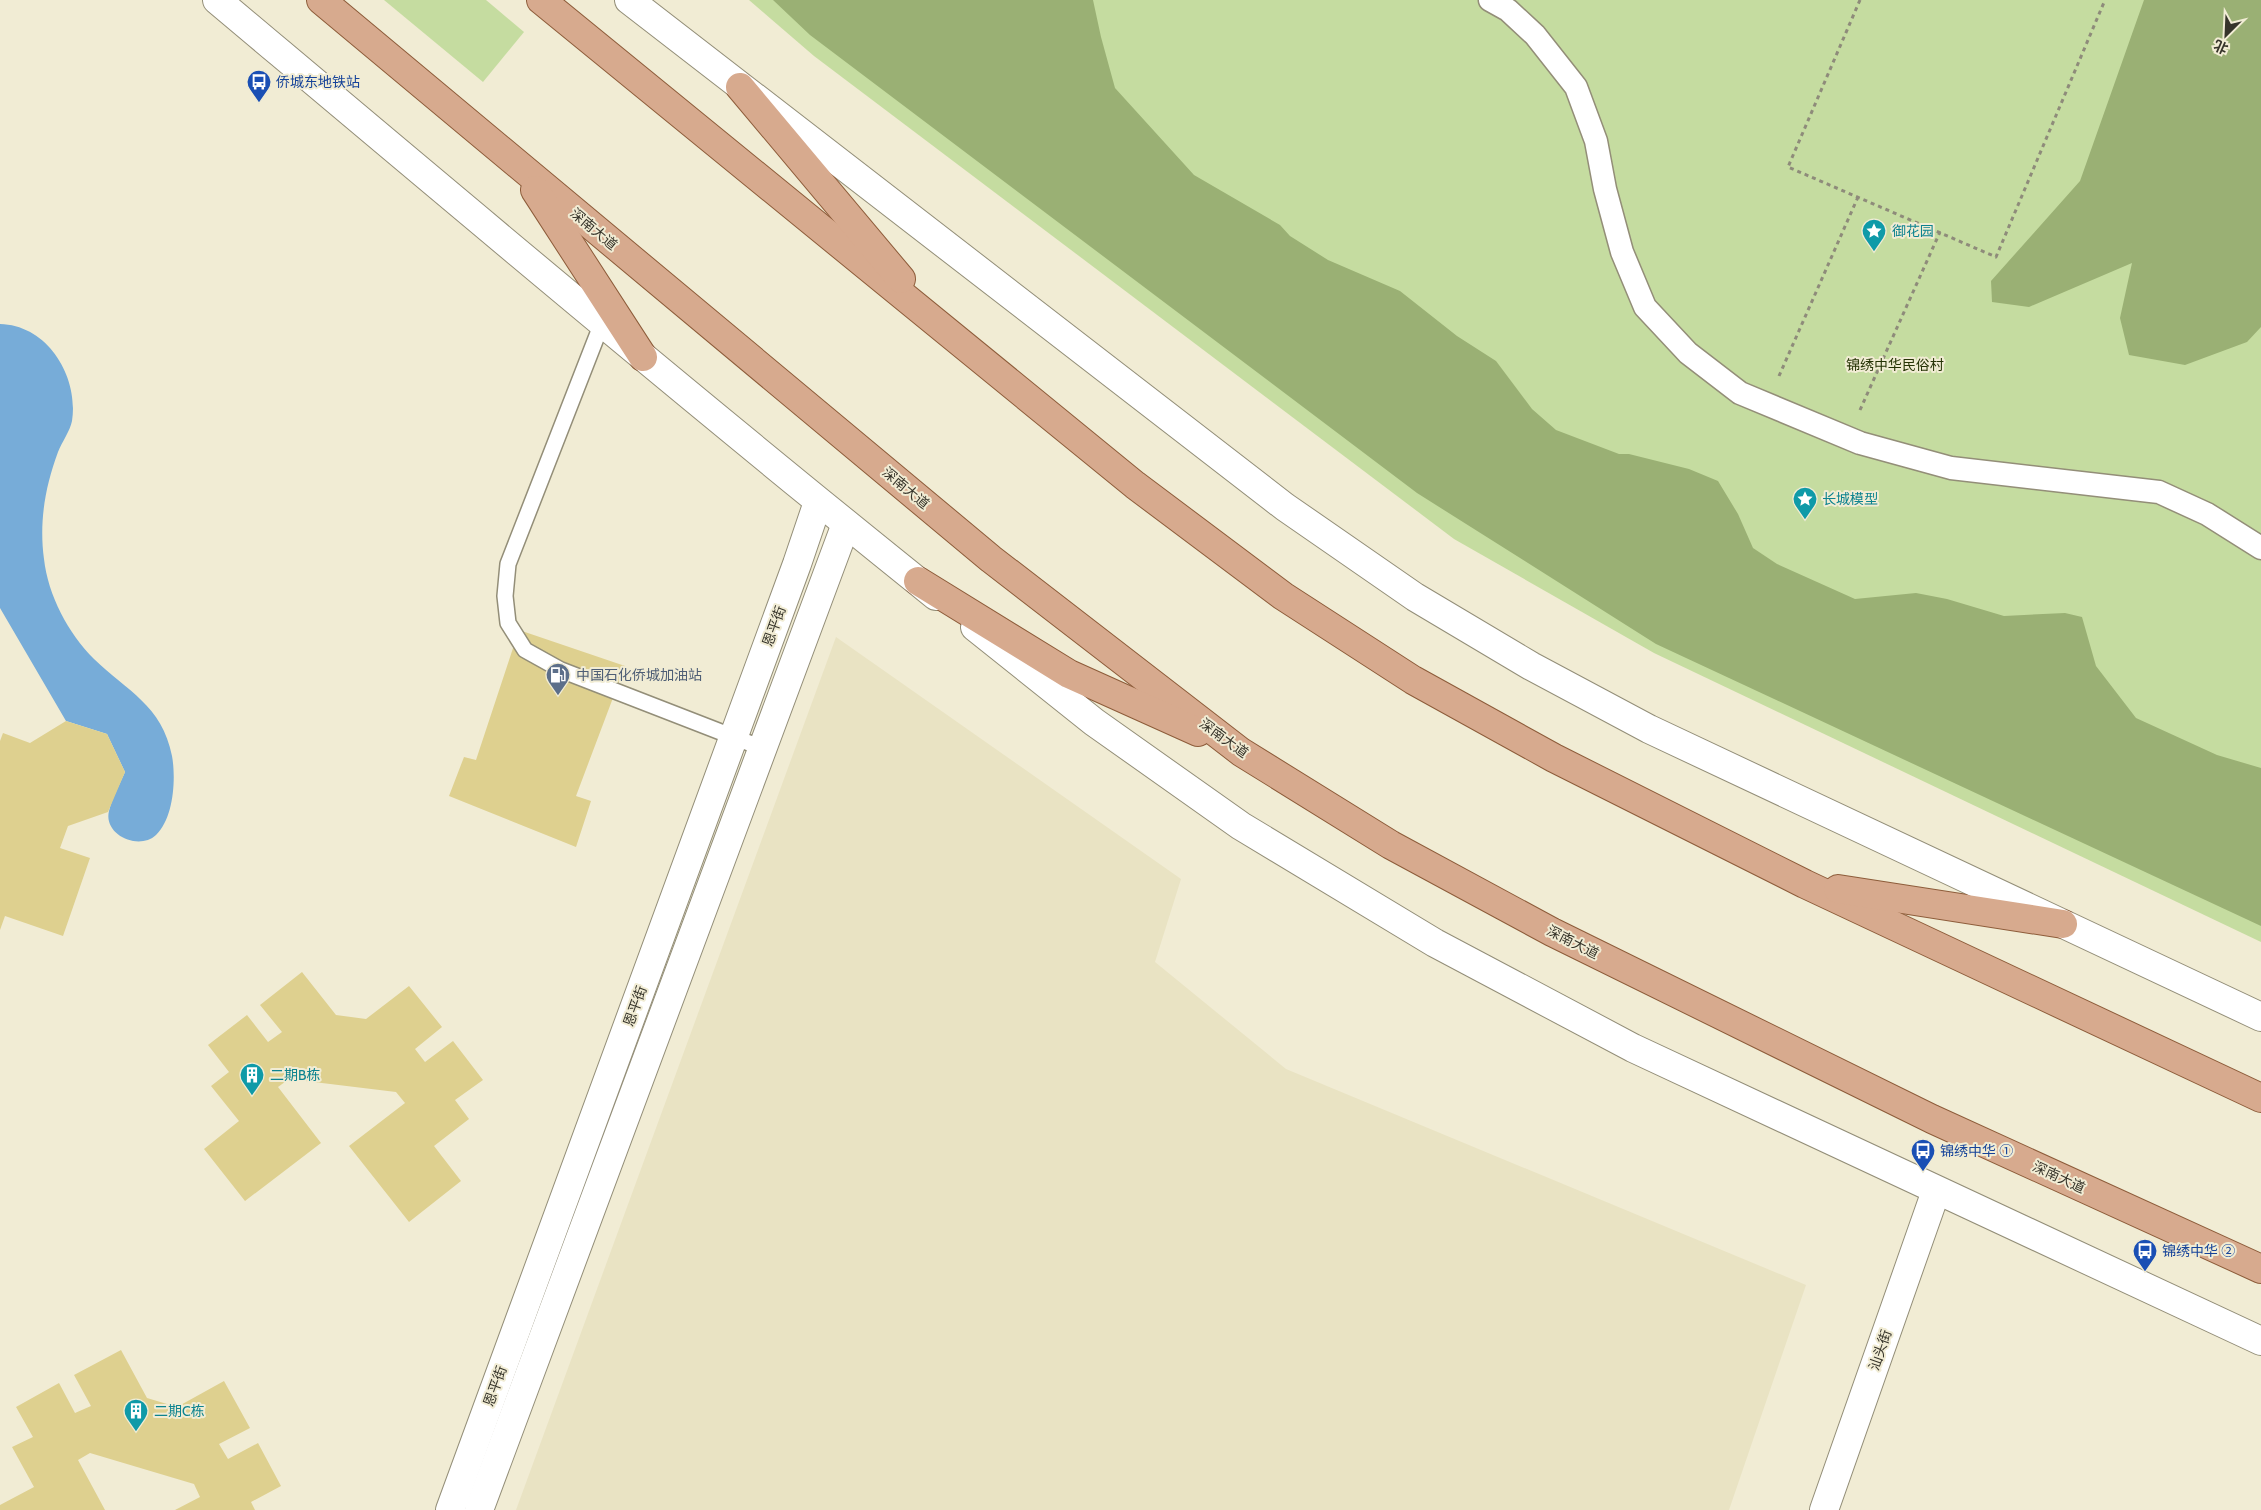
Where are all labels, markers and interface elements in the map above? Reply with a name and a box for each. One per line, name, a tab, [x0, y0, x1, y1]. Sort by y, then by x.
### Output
north arrow	[2201, 10, 2251, 60]
text: 北	[2211, 36, 2231, 58]
bus stop icon: 侨城东地铁站	[246, 69, 272, 103]
place label: 侨城东地铁站	[276, 73, 360, 91]
street label: 深南大道	[567, 204, 621, 254]
place icon: 御花园	[1861, 218, 1887, 252]
place label: 御花园	[1892, 222, 1934, 240]
park label: 锦绣中华民俗村	[1846, 356, 1944, 374]
street label: 深南大道	[879, 463, 933, 513]
place icon: 长城模型	[1792, 486, 1818, 520]
place label: 长城模型	[1822, 490, 1878, 508]
street label: 恩平街	[758, 603, 790, 649]
fuel station icon: 中国石化侨城加油站	[545, 662, 571, 696]
place label: 中国石化侨城加油站	[576, 666, 702, 684]
street label: 深南大道	[1196, 714, 1252, 762]
street label: 深南大道	[1544, 921, 1602, 963]
street label: 恩平街	[619, 983, 651, 1029]
building icon: 二期B栋	[239, 1062, 265, 1096]
place label: 二期B栋	[270, 1066, 320, 1084]
bus stop icon: 锦绣中华 ①	[1910, 1138, 1936, 1172]
place label: 锦绣中华 ①	[1940, 1142, 2013, 1160]
street label: 深南大道	[2030, 1157, 2088, 1197]
bus stop icon: 锦绣中华 ②	[2132, 1238, 2158, 1272]
place label: 锦绣中华 ②	[2162, 1242, 2235, 1260]
street label: 汕头街	[1865, 1327, 1895, 1373]
street label: 恩平街	[479, 1363, 511, 1409]
building icon: 二期C栋	[123, 1398, 149, 1432]
place label: 二期C栋	[154, 1402, 205, 1420]

